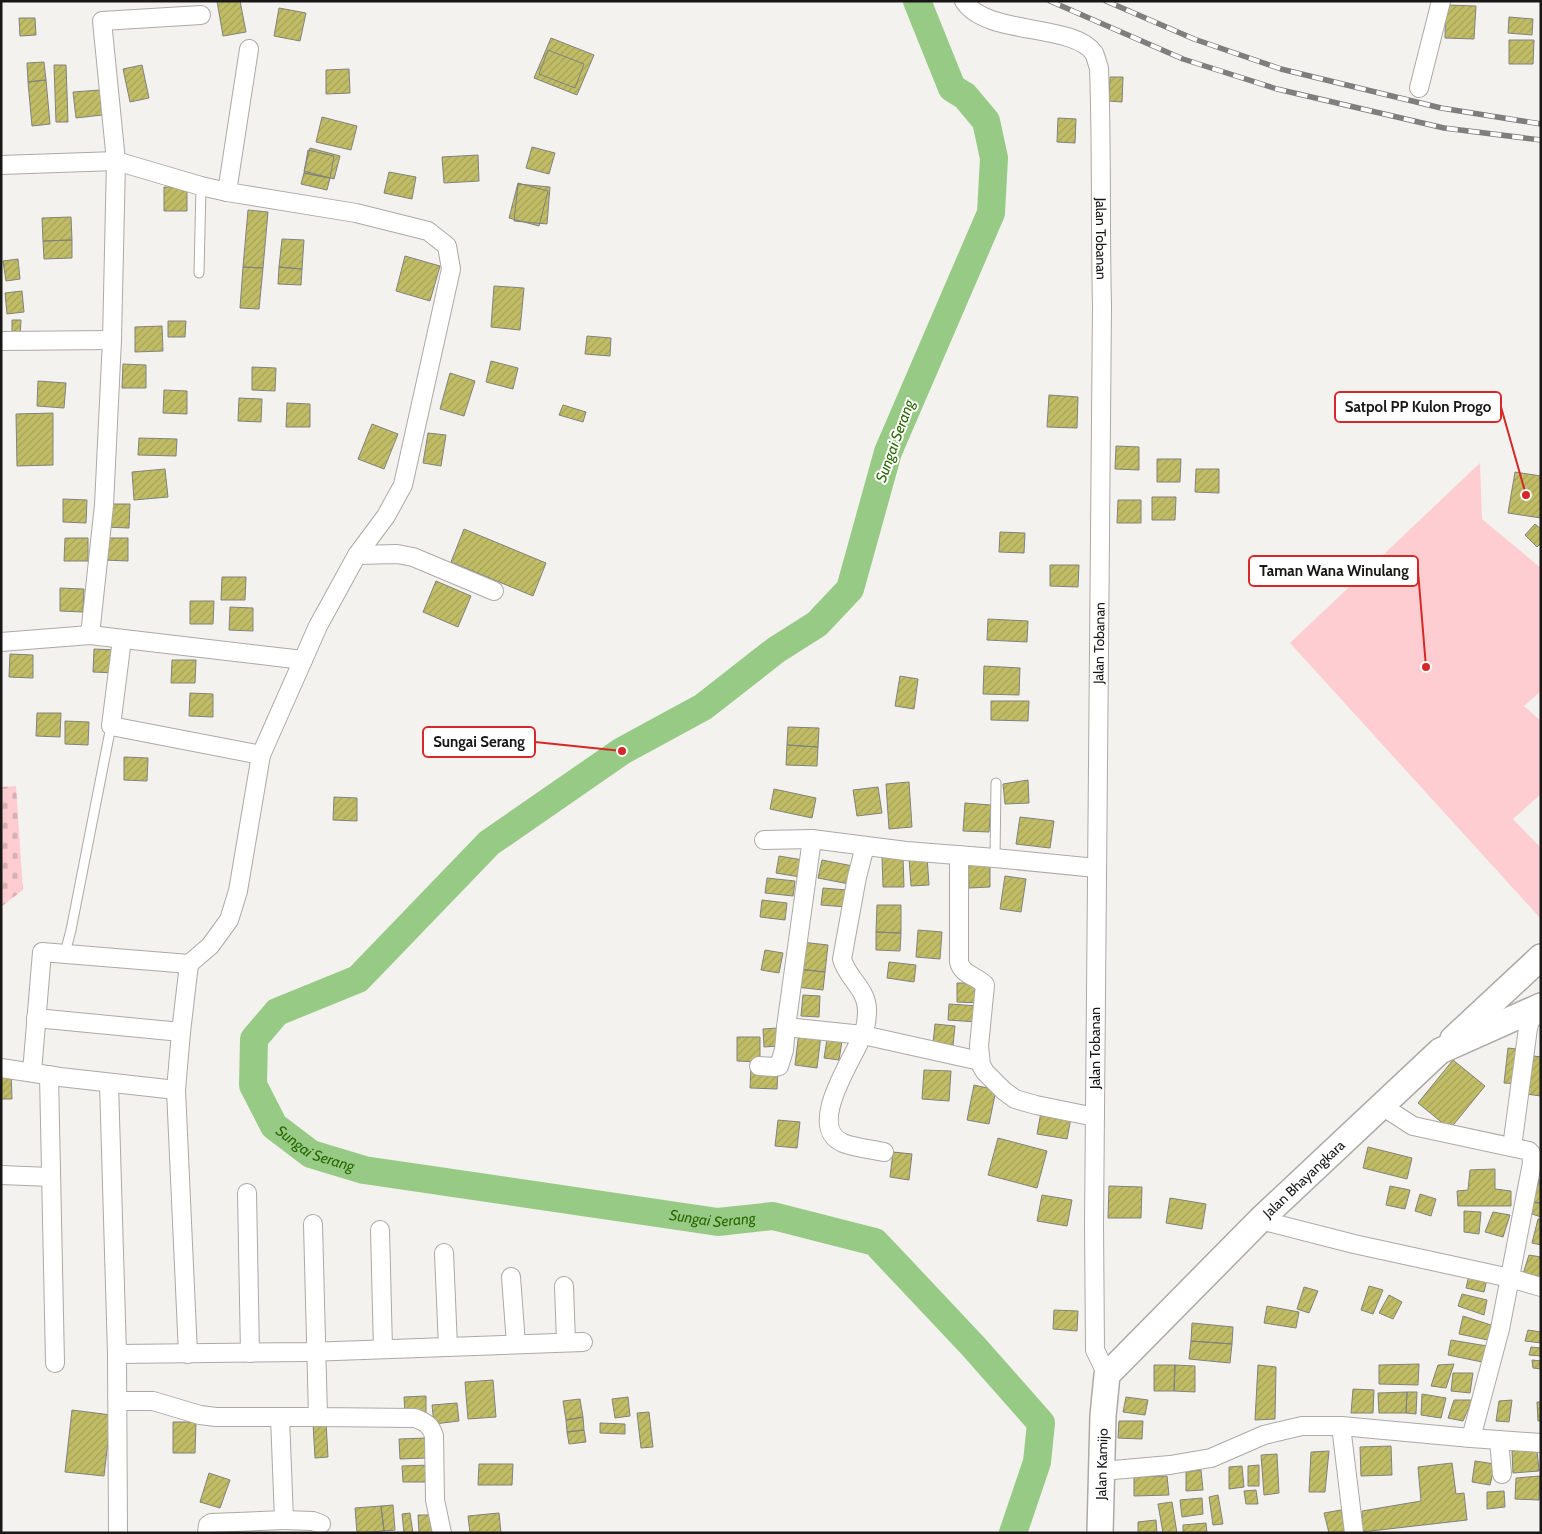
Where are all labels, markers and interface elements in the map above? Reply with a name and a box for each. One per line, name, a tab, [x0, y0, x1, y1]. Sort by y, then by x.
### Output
street label: Jalan Tobanan	[1092, 197, 1110, 280]
callout: Satpol PP Kulon Progo	[1335, 392, 1501, 422]
water label: Sungai Serang	[872, 396, 919, 485]
text: Satpol PP Kulon Progo	[1345, 398, 1492, 416]
callout: Taman Wana Winulang	[1249, 556, 1418, 586]
text: Taman Wana Winulang	[1259, 562, 1409, 580]
street label: Jalan Tobanan	[1089, 602, 1109, 685]
callout: Sungai Serang	[423, 727, 535, 757]
text: Sungai Serang	[433, 733, 525, 751]
street label: Jalan Tobanan	[1086, 1007, 1104, 1090]
water label: Sungai Serang	[272, 1122, 358, 1176]
street label: Jalan Bhayangkara	[1258, 1136, 1349, 1222]
water label: Sungai Serang	[668, 1206, 758, 1232]
street label: Jalan Kamijo	[1092, 1428, 1112, 1501]

